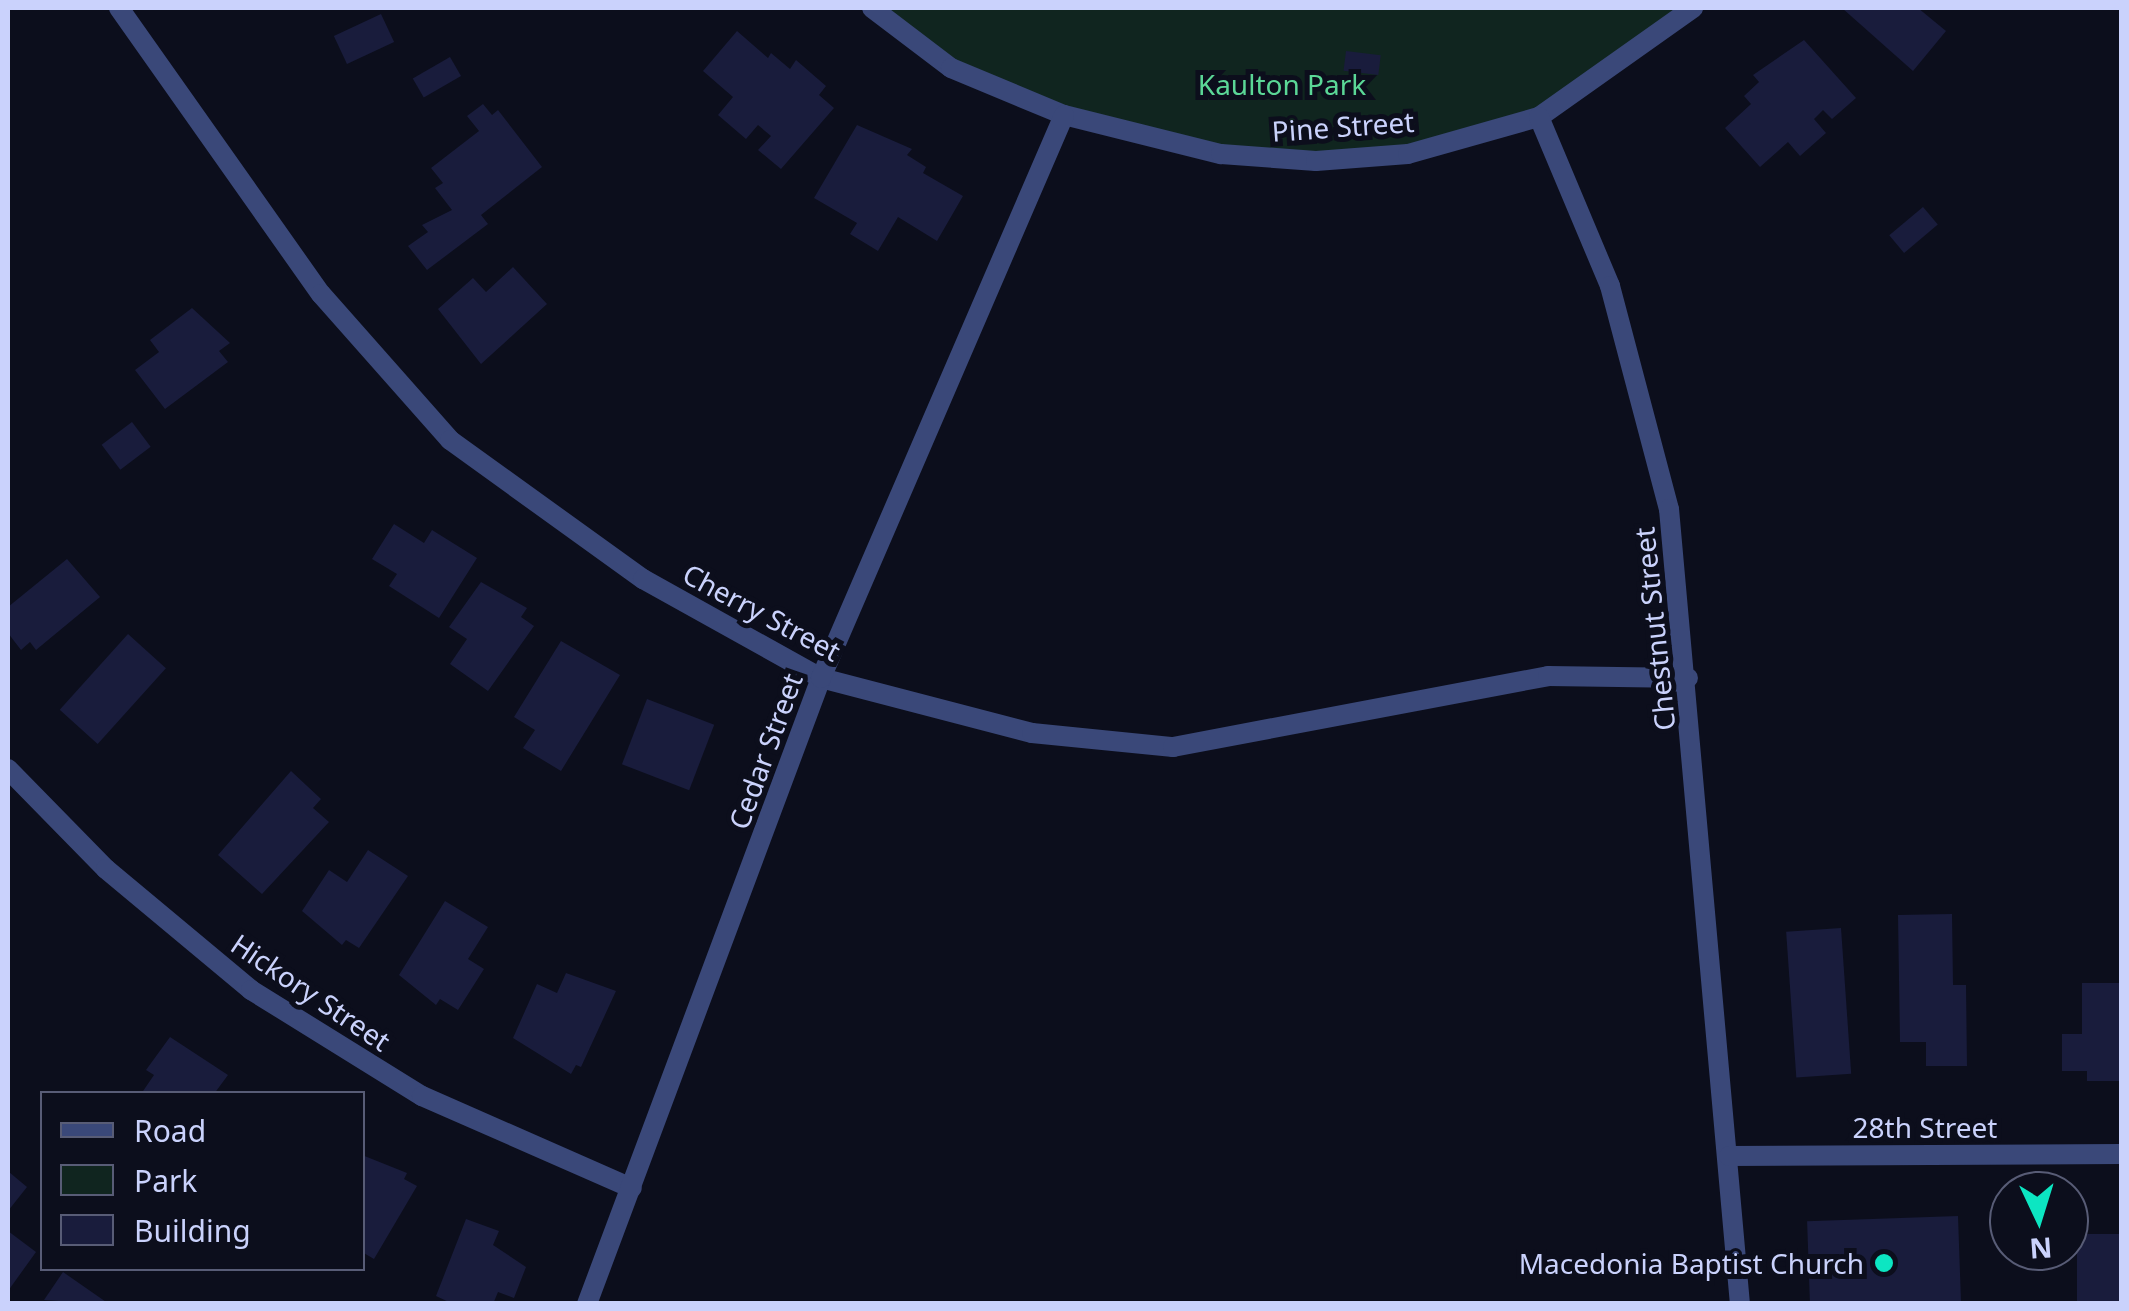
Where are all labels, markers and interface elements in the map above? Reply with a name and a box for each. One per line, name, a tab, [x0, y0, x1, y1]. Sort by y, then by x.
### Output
park label: Kaulton Park	[1198, 67, 1366, 101]
street label: Pine Street	[1271, 104, 1415, 148]
street label: Chestnut Street	[1627, 526, 1681, 732]
street label: Cherry Street	[677, 556, 847, 668]
street label: Cedar Street	[721, 668, 809, 834]
street label: Hickory Street	[225, 926, 397, 1058]
legend	[40, 1091, 365, 1271]
text: Road	[134, 1110, 206, 1151]
street label: 28th Street	[1853, 1110, 1997, 1144]
text: Park	[134, 1160, 197, 1201]
north arrow	[1989, 1171, 2089, 1271]
text: Building	[134, 1210, 251, 1251]
text: N	[2028, 1229, 2054, 1269]
place label: Macedonia Baptist Church	[1519, 1246, 1864, 1280]
marker: Macedonia Baptist Church	[1873, 1252, 1895, 1274]

